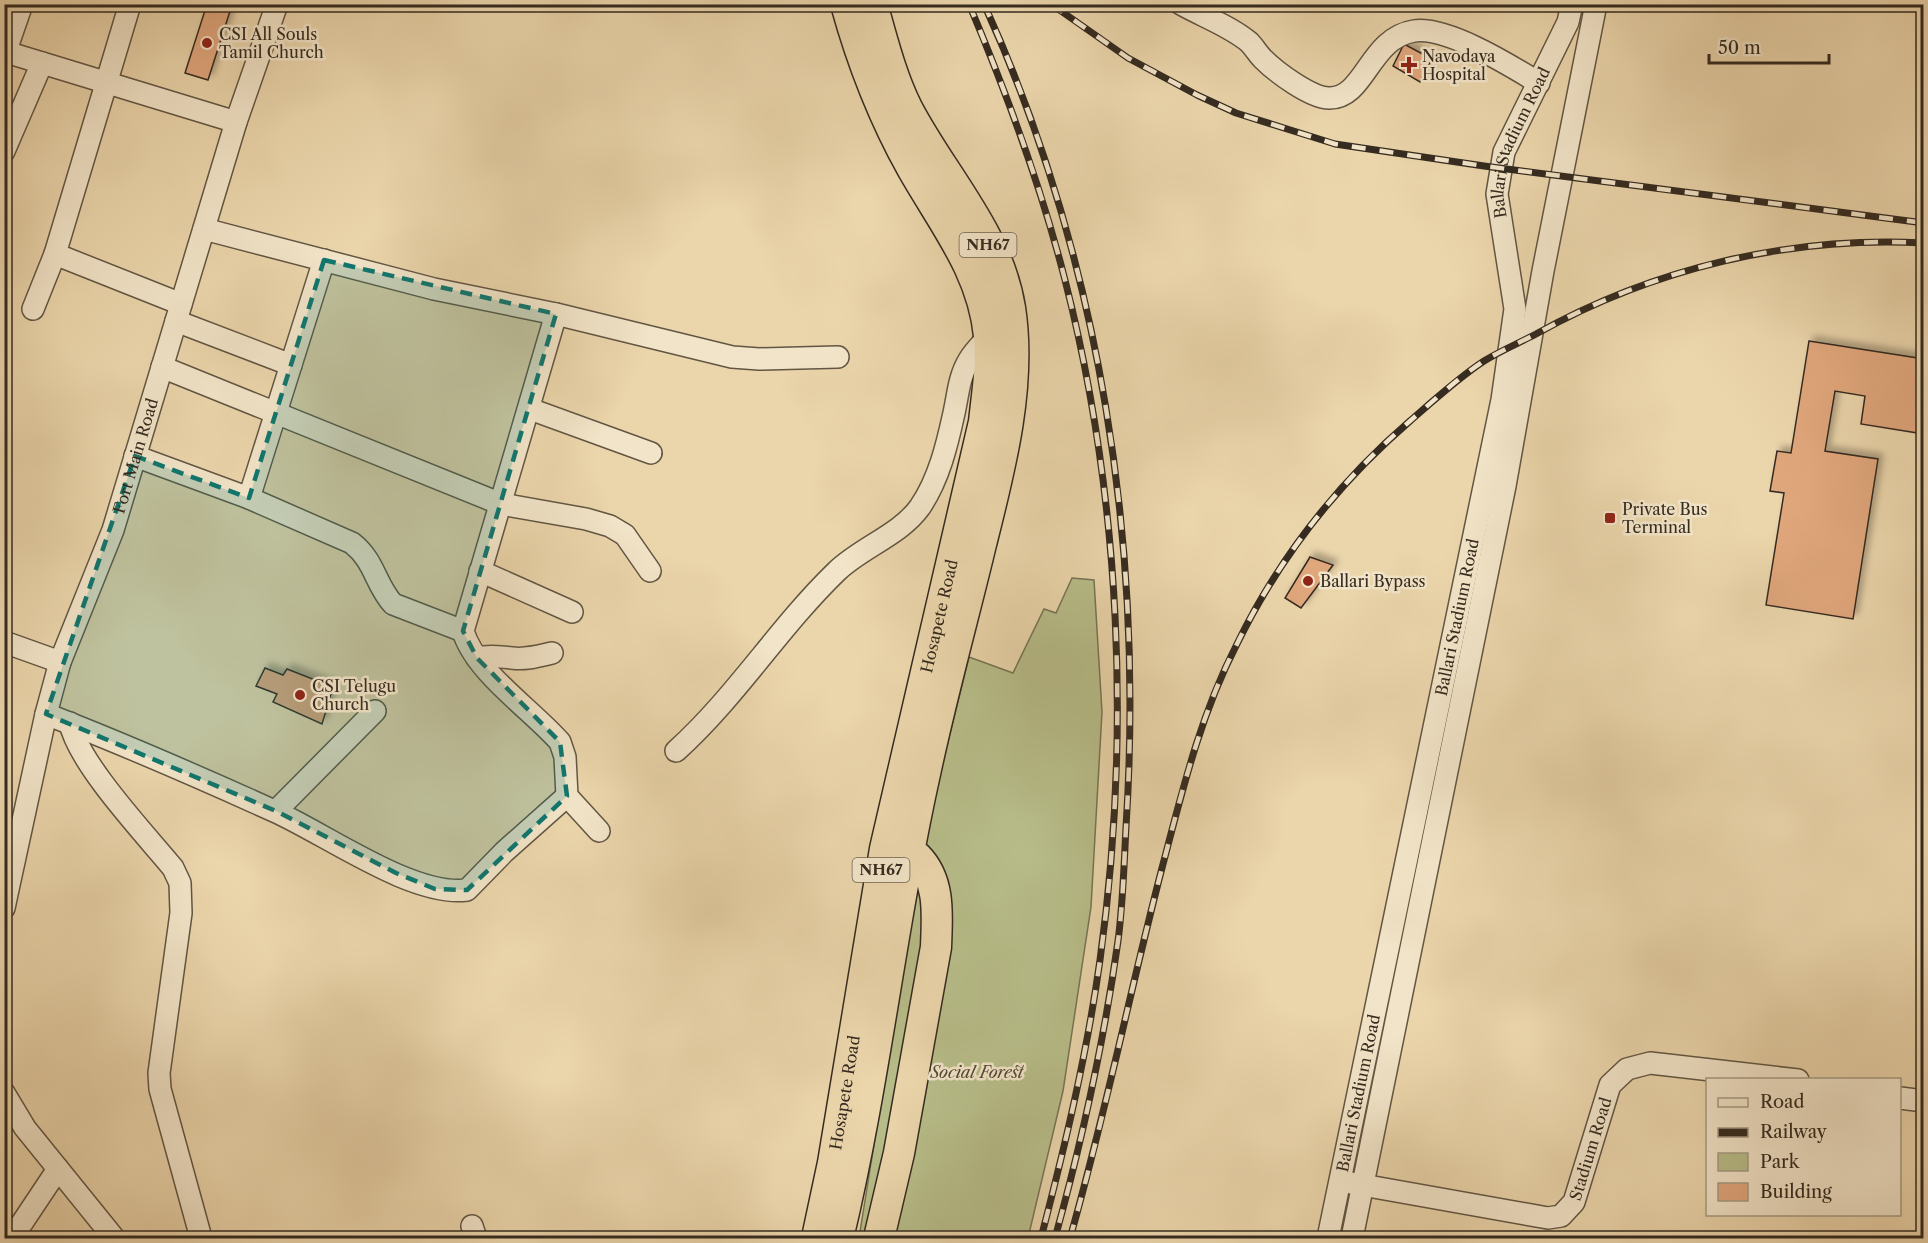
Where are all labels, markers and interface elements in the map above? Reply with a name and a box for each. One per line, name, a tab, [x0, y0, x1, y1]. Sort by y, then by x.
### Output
place label: CSI All Souls Tamil Church	[219, 24, 324, 62]
scale bar	[1709, 27, 1829, 65]
marker: CSI All Souls Tamil Church	[200, 36, 214, 50]
text: 50 m	[1718, 37, 1761, 59]
place label: Navodaya Hospital	[1422, 46, 1496, 84]
marker: Navodaya Hospital	[1400, 56, 1418, 74]
street label: Ballari Stadium Road	[1487, 64, 1554, 220]
road number: NH67	[960, 233, 1016, 257]
street label: Fort Main Road	[109, 396, 162, 516]
place label: Private Bus Terminal	[1622, 499, 1708, 537]
marker: Private Bus Terminal	[1603, 511, 1617, 525]
street label: Ballari Stadium Road	[1431, 536, 1483, 698]
street label: Hosapete Road	[916, 557, 962, 675]
place label: Ballari Bypass	[1320, 571, 1426, 591]
marker: Ballari Bypass	[1301, 574, 1315, 588]
place label: CSI Telugu Church	[312, 676, 396, 714]
marker: CSI Telugu Church	[293, 688, 307, 702]
road number: NH67	[852, 858, 910, 882]
street label: Ballari Stadium Road	[1332, 1012, 1384, 1174]
street label: Hosapete Road	[825, 1034, 864, 1151]
park label: Social Forest	[930, 1062, 1024, 1082]
legend	[1706, 1078, 1901, 1216]
text: Road	[1760, 1091, 1805, 1113]
street label: Stadium Road	[1565, 1095, 1616, 1203]
text: Railway	[1760, 1121, 1828, 1143]
text: Park	[1760, 1151, 1801, 1173]
text: Building	[1760, 1181, 1832, 1203]

